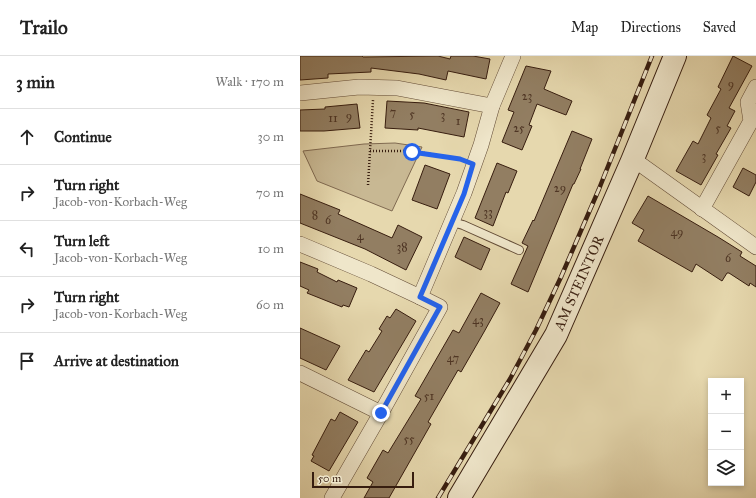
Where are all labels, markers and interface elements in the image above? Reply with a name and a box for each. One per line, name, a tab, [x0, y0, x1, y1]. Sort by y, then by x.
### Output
text: Trailo	[20, 16, 68, 39]
text: Map	[571, 19, 598, 36]
text: Directions	[620, 19, 681, 36]
text: Saved	[703, 19, 736, 36]
text: 3 min	[16, 72, 55, 93]
text: Walk · 170 m	[215, 74, 284, 90]
house number: 9	[728, 77, 734, 91]
house number: 23	[522, 89, 533, 103]
house number: 7	[390, 105, 396, 119]
house number: 5	[409, 107, 415, 121]
house number: 3	[441, 108, 446, 122]
house number: 9	[346, 109, 352, 123]
house number: 11	[328, 111, 338, 125]
house number: 1	[456, 114, 461, 128]
house number: 25	[513, 121, 525, 135]
house number: 5	[715, 121, 721, 135]
icon: ahead	[16, 126, 38, 148]
text: Continue	[54, 128, 112, 146]
text: 30 m	[258, 129, 284, 145]
route start	[403, 143, 421, 161]
house number: 3	[702, 149, 707, 163]
text: Turn right	[54, 176, 119, 194]
house number: 29	[554, 181, 566, 195]
icon: right	[16, 182, 38, 204]
text: 70 m	[256, 185, 284, 201]
text: Jacob-von-Korbach-Weg	[54, 194, 187, 210]
house number: 33	[483, 205, 493, 219]
house number: 8	[312, 208, 318, 222]
house number: 6	[325, 213, 332, 227]
house number: 49	[670, 225, 684, 239]
house number: 4	[357, 229, 364, 243]
text: Turn left	[54, 232, 110, 250]
street label: AM STEINTOR	[550, 232, 608, 334]
icon: left	[16, 238, 38, 260]
house number: 38	[396, 240, 408, 254]
text: 10 m	[258, 241, 284, 257]
text: Jacob-von-Korbach-Weg	[54, 250, 187, 266]
house number: 6	[725, 251, 732, 265]
text: Turn right	[54, 288, 119, 306]
icon: right	[16, 294, 38, 316]
text: 60 m	[256, 297, 284, 313]
text: Jacob-von-Korbach-Weg	[54, 306, 187, 322]
house number: 43	[472, 313, 484, 327]
icon: arrive	[16, 350, 38, 372]
house number: 47	[447, 351, 459, 365]
text: Arrive at destination	[54, 352, 179, 370]
map controls	[708, 378, 744, 486]
button: +	[708, 378, 744, 414]
house number: 51	[424, 389, 434, 403]
route end	[372, 404, 390, 422]
button: −	[708, 414, 744, 450]
house number: 55	[403, 432, 415, 446]
button: layers	[708, 450, 744, 486]
scale bar	[312, 470, 414, 489]
text: 50 m	[318, 472, 341, 485]

